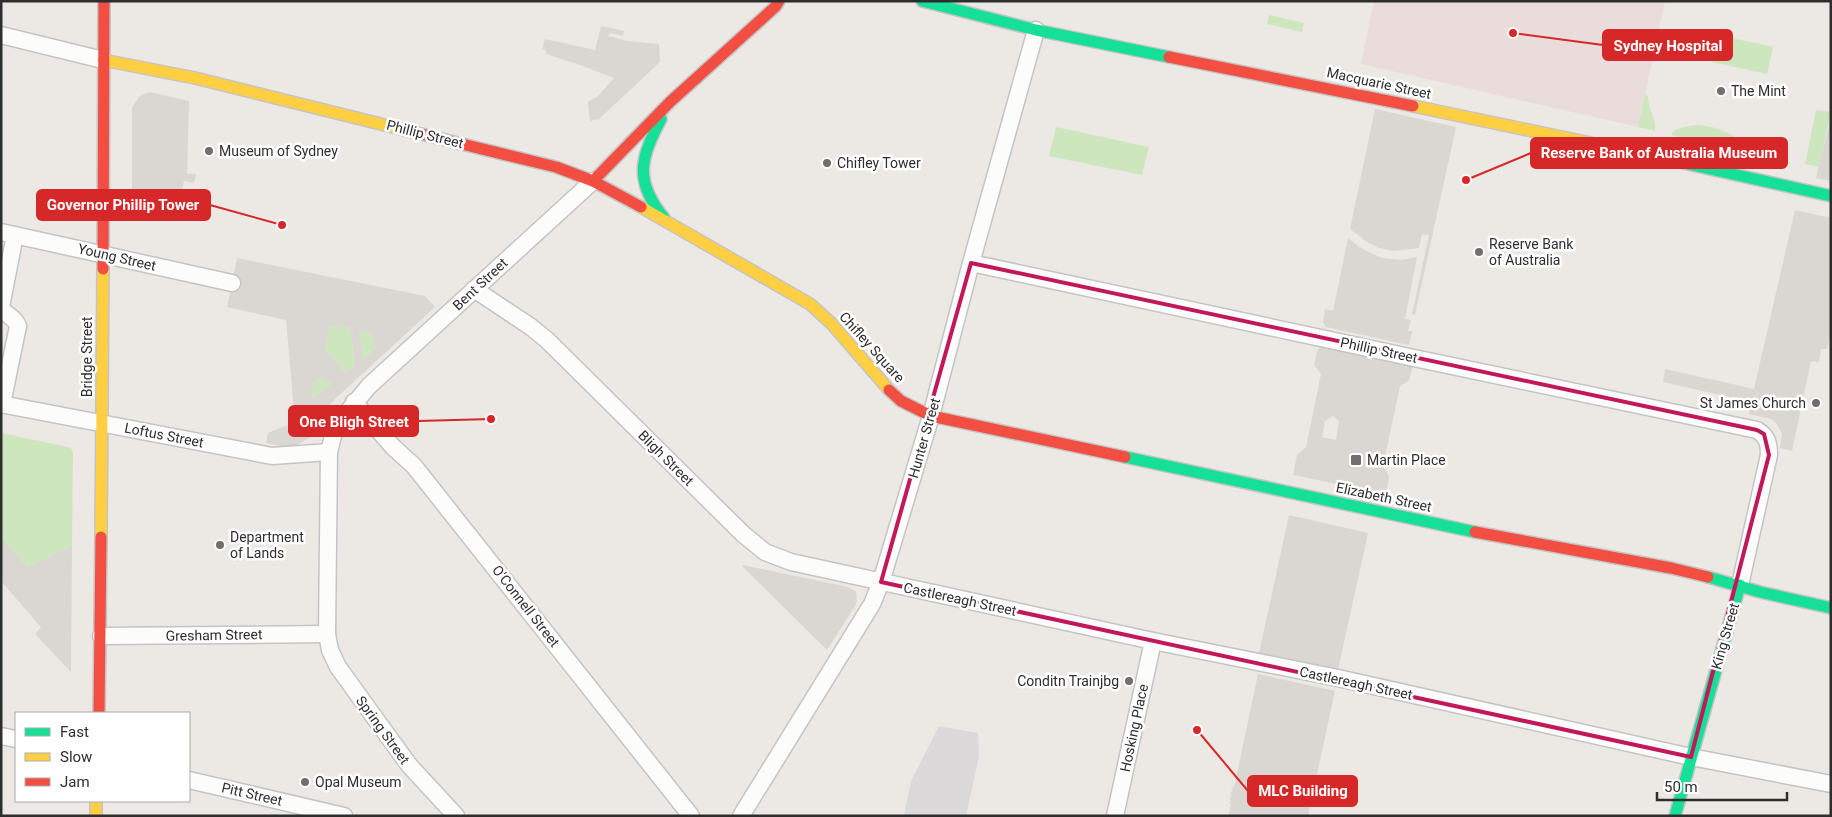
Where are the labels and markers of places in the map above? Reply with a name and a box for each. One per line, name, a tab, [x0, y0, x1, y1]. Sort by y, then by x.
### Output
callout: Sydney Hospital	[1603, 30, 1732, 60]
place label: The Mint	[1731, 83, 1786, 99]
marker: The Mint	[1715, 85, 1727, 97]
callout: Reserve Bank of Australia Museum	[1531, 138, 1787, 168]
place label: Museum of Sydney	[219, 143, 338, 159]
marker: Museum of Sydney	[203, 145, 215, 157]
place label: Chifley Tower	[837, 155, 921, 171]
marker: Chifley Tower	[821, 157, 833, 169]
callout: Governor Phillip Tower	[37, 190, 210, 220]
place label: Reserve Bank of Australia	[1489, 236, 1574, 268]
marker: Reserve Bank of Australia	[1473, 246, 1485, 258]
place label: St James Church	[1700, 395, 1806, 411]
marker: St James Church	[1810, 397, 1822, 409]
callout: One Bligh Street	[289, 406, 418, 436]
place label: Martin Place	[1367, 452, 1446, 468]
marker: Martin Place	[1349, 453, 1363, 467]
place label: Department of Lands	[230, 529, 304, 561]
marker: Department of Lands	[214, 539, 226, 551]
place label: Conditn Trainjbg	[1017, 673, 1119, 689]
marker: Conditn Trainjbg	[1123, 675, 1135, 687]
place label: Opal Museum	[315, 774, 402, 790]
marker: Opal Museum	[299, 776, 311, 788]
callout: MLC Building	[1248, 776, 1357, 806]

